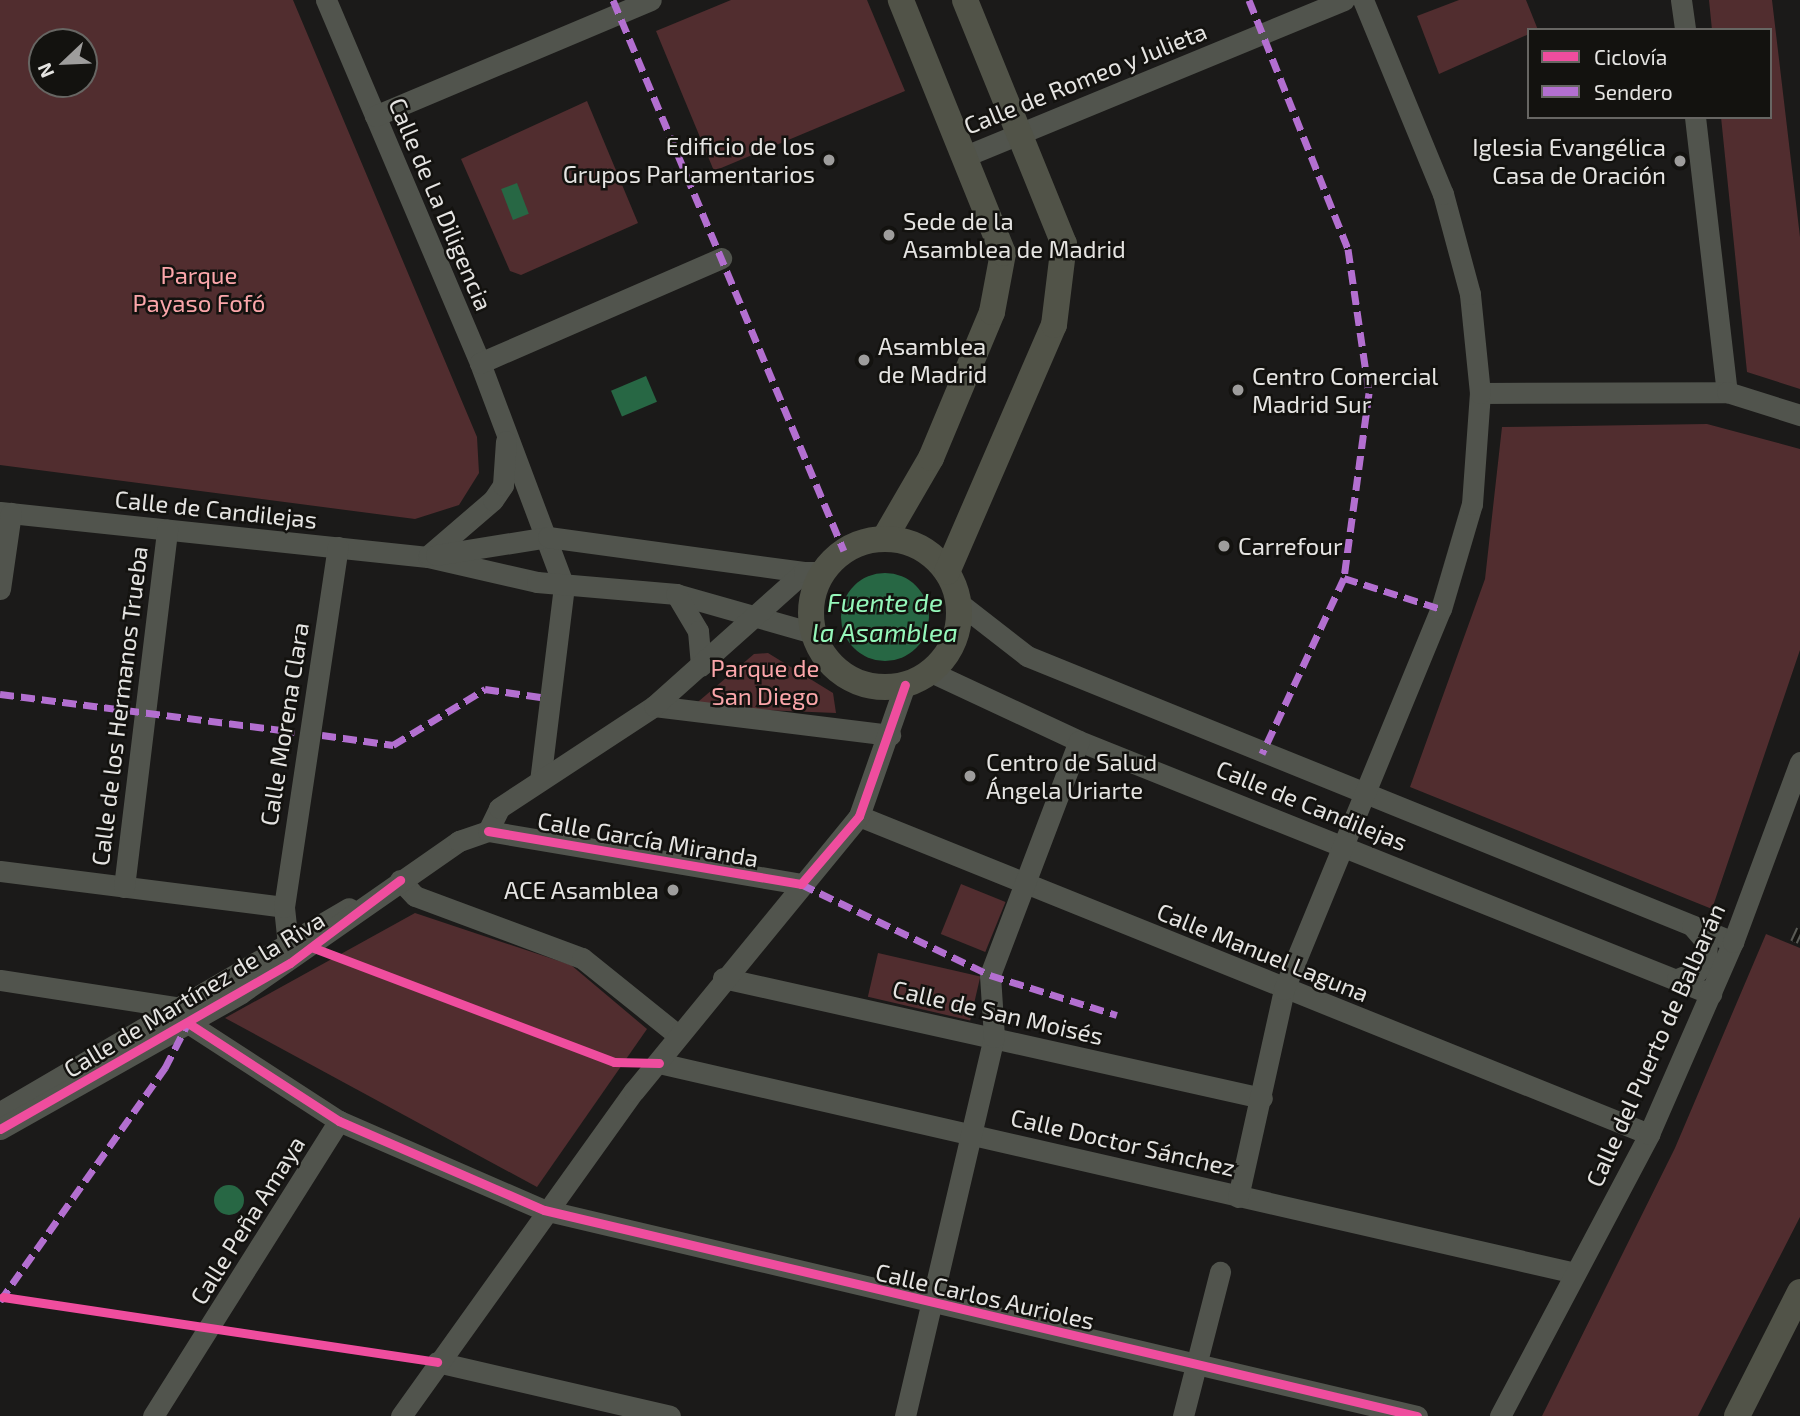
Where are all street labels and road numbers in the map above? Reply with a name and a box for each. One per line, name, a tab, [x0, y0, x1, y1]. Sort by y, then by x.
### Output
street label: Calle de Romeo y Julieta	[959, 16, 1211, 140]
street label: Calle de La Diligencia	[383, 93, 499, 315]
street label: Calle de Candilejas	[113, 484, 319, 534]
street label: Calle de los Hermanos Trueba	[85, 544, 153, 868]
street label: Calle Morena Clara	[254, 620, 314, 828]
street label: Calle de Candilejas	[1212, 754, 1412, 856]
street label: Calle García Miranda	[535, 805, 761, 873]
street label: Calle Manuel Laguna	[1153, 896, 1373, 1008]
street label: Calle del Puerto de Balbarán	[1579, 899, 1731, 1191]
street label: Calle de Martínez de la Riva	[58, 905, 330, 1083]
street label: Calle de San Moisés	[890, 974, 1106, 1050]
street label: Calle Doctor Sánchez	[1008, 1102, 1238, 1182]
street label: Calle Peña Amaya	[183, 1130, 311, 1310]
street label: Calle Carlos Aurioles	[873, 1257, 1097, 1335]

